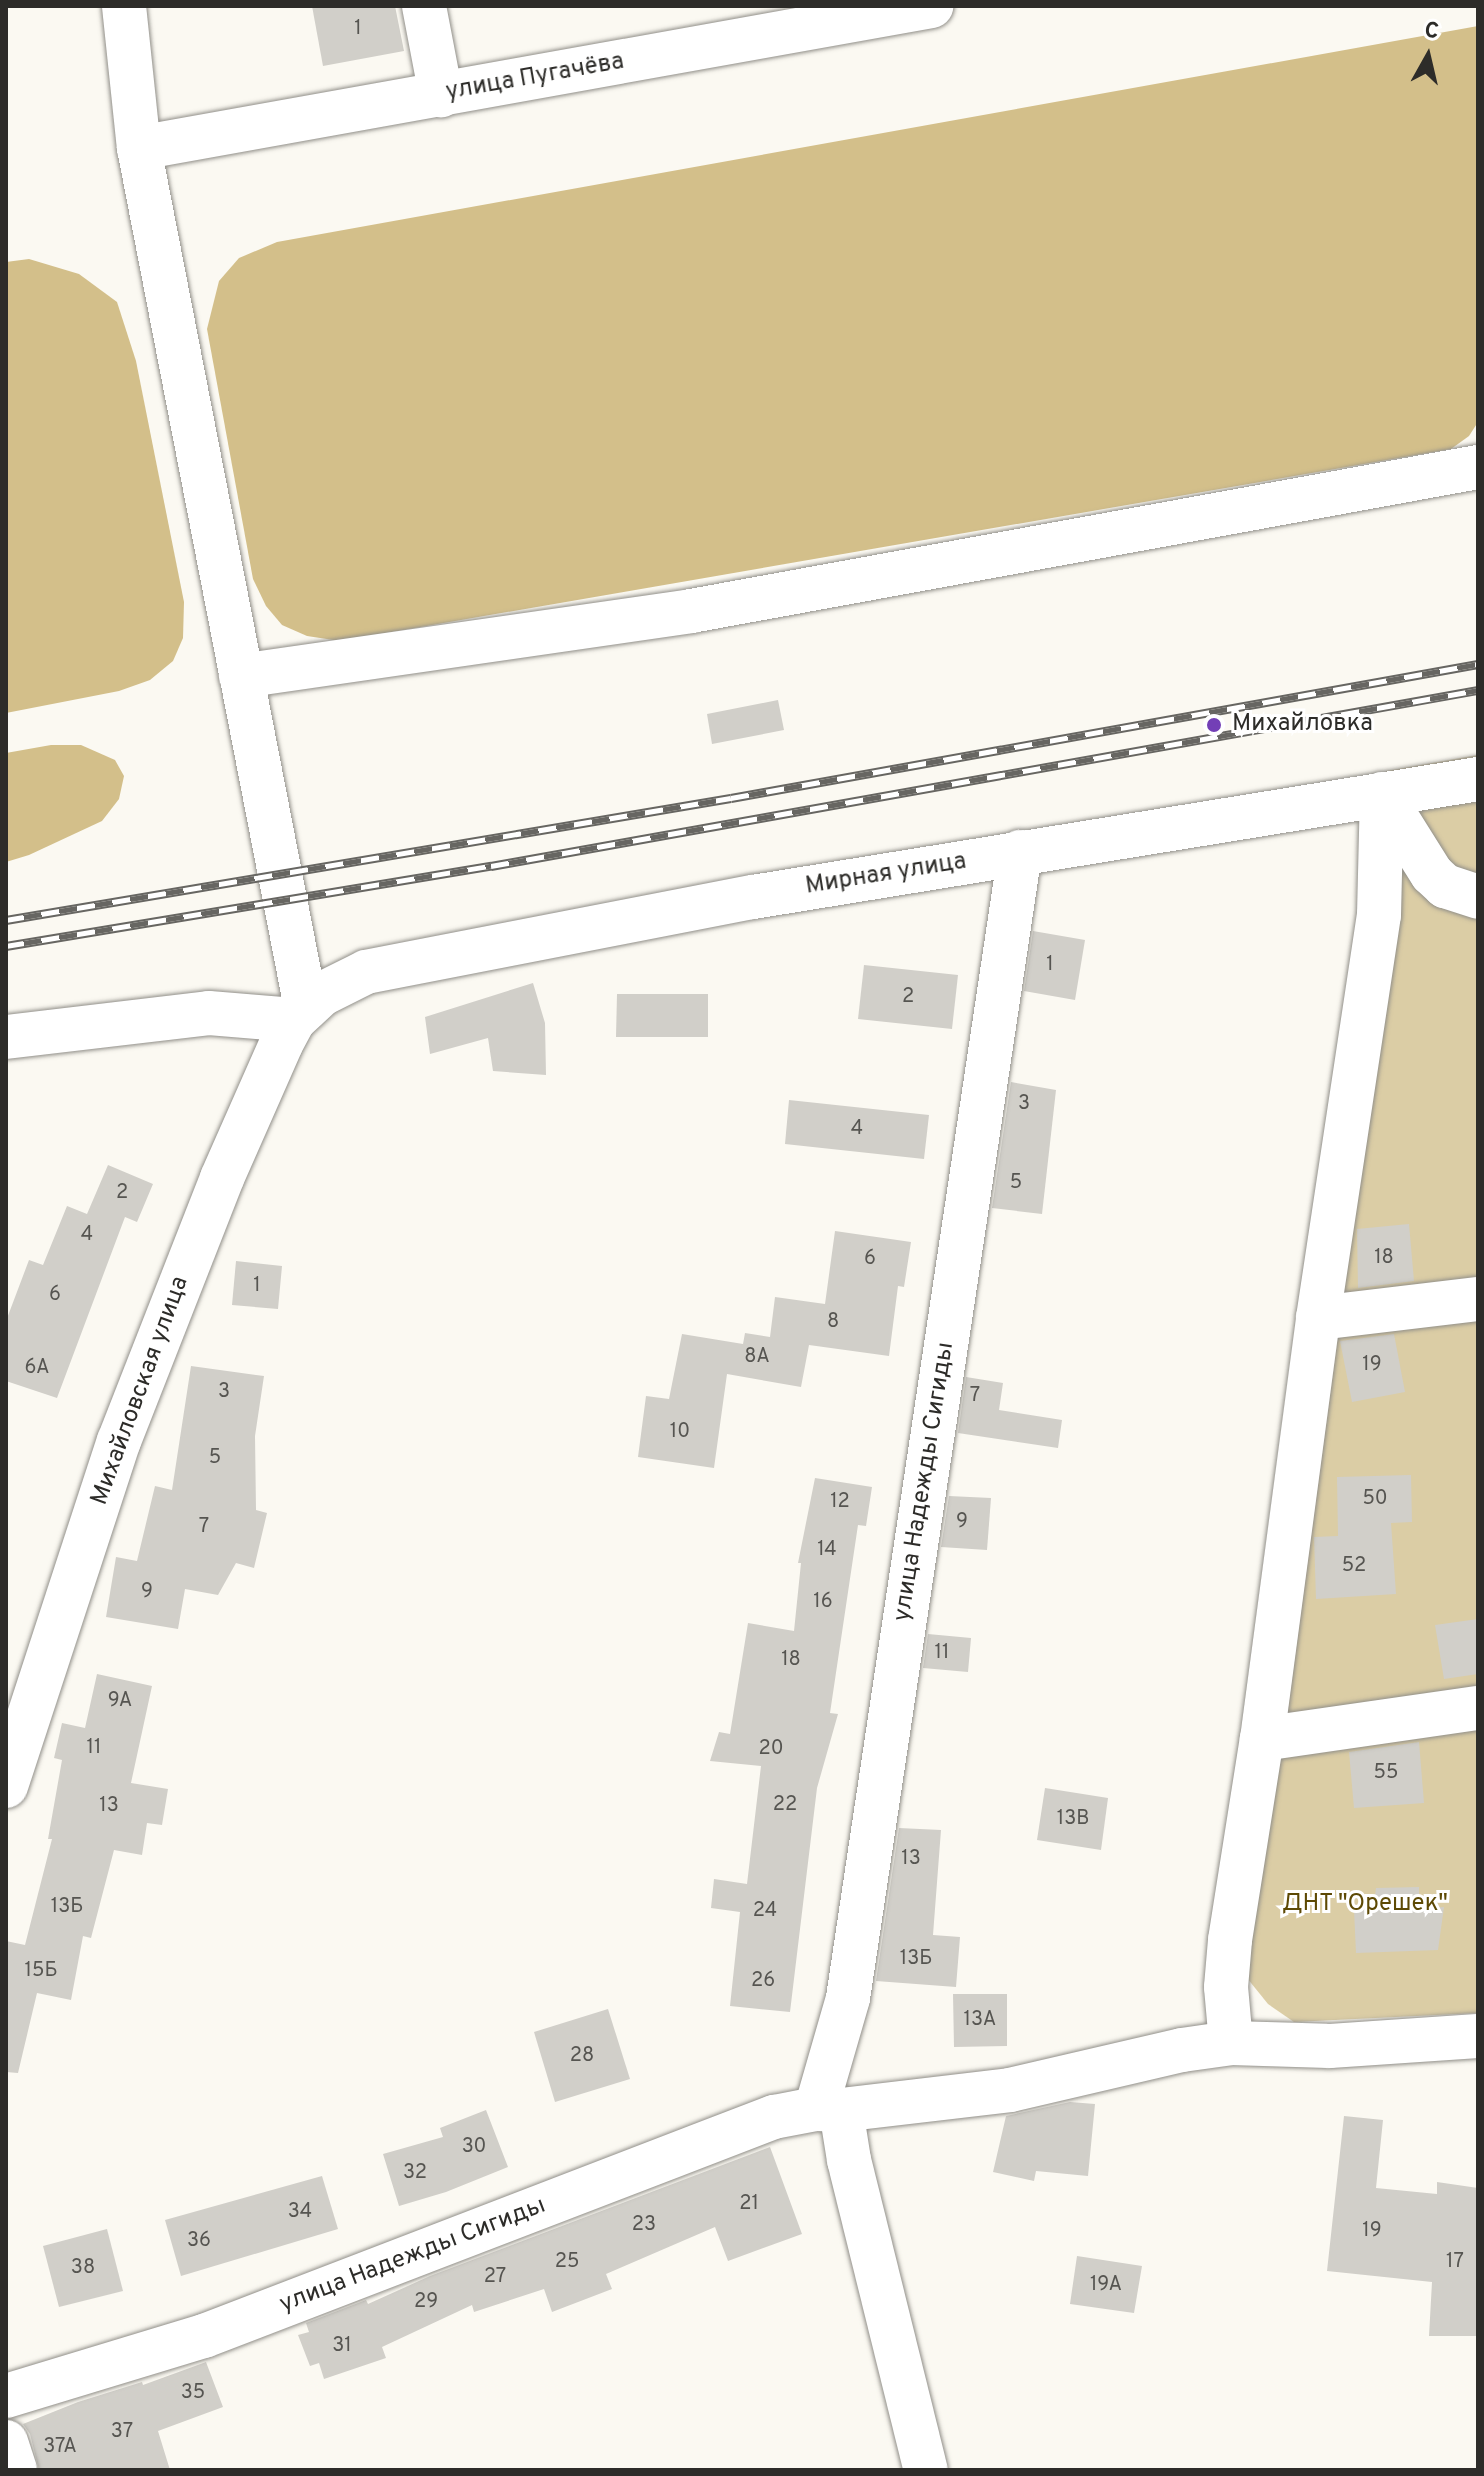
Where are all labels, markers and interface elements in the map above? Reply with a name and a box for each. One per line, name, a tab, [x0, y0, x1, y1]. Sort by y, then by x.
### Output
north arrow	[1388, 16, 1468, 96]
house number: 1	[354, 17, 362, 41]
text: С	[1423, 17, 1440, 46]
street label: улица Пугачёва	[444, 48, 626, 108]
place label: Михайловка	[1232, 711, 1373, 739]
marker: Михайловка	[1203, 714, 1225, 736]
street label: Мирная улица	[804, 848, 968, 902]
house number: 1	[1046, 953, 1054, 977]
house number: 2	[902, 985, 914, 1009]
house number: 3	[1018, 1092, 1030, 1116]
house number: 4	[851, 1117, 863, 1141]
house number: 5	[1010, 1171, 1022, 1195]
house number: 2	[116, 1181, 128, 1205]
house number: 4	[81, 1223, 93, 1247]
house number: 18	[1374, 1246, 1394, 1270]
house number: 6	[864, 1247, 876, 1271]
street label: Михайловская улица	[86, 1273, 196, 1509]
house number: 1	[253, 1274, 261, 1298]
house number: 6	[49, 1283, 61, 1307]
house number: 8	[827, 1310, 839, 1334]
street label: улица Надежды Сигиды	[889, 1340, 961, 1624]
house number: 8А	[744, 1345, 770, 1369]
house number: 19	[1362, 1353, 1382, 1377]
house number: 6А	[24, 1356, 50, 1380]
house number: 3	[218, 1380, 230, 1404]
house number: 7	[970, 1384, 980, 1408]
house number: 10	[670, 1420, 690, 1444]
house number: 5	[209, 1446, 221, 1470]
house number: 50	[1362, 1487, 1388, 1511]
house number: 12	[830, 1490, 850, 1514]
house number: 9	[956, 1510, 968, 1534]
house number: 7	[199, 1515, 209, 1539]
house number: 14	[817, 1538, 837, 1562]
house number: 52	[1342, 1554, 1366, 1578]
house number: 9	[141, 1580, 153, 1604]
house number: 16	[813, 1590, 833, 1614]
house number: 11	[935, 1641, 949, 1665]
house number: 18	[781, 1648, 801, 1672]
house number: 9А	[108, 1689, 132, 1713]
house number: 11	[87, 1736, 101, 1760]
house number: 20	[758, 1737, 784, 1761]
house number: 55	[1374, 1761, 1398, 1785]
house number: 22	[773, 1793, 797, 1817]
house number: 13	[99, 1794, 119, 1818]
house number: 13В	[1057, 1807, 1089, 1831]
house number: 13	[901, 1847, 921, 1871]
park label: ДНТ "Орешек"	[1281, 1891, 1449, 1919]
house number: 13Б	[51, 1895, 83, 1919]
house number: 24	[753, 1899, 777, 1923]
house number: 13Б	[900, 1947, 932, 1971]
house number: 15Б	[25, 1959, 57, 1983]
house number: 26	[751, 1969, 775, 1993]
house number: 13А	[964, 2008, 996, 2032]
house number: 28	[570, 2044, 594, 2068]
house number: 30	[462, 2135, 486, 2159]
house number: 32	[403, 2161, 427, 2185]
street label: улица Надежды Сигиды	[276, 2192, 550, 2320]
house number: 21	[739, 2192, 759, 2216]
house number: 34	[288, 2200, 312, 2224]
house number: 23	[632, 2213, 656, 2237]
house number: 19	[1362, 2219, 1382, 2243]
house number: 36	[187, 2229, 211, 2253]
house number: 25	[555, 2250, 579, 2274]
house number: 17	[1446, 2250, 1464, 2274]
house number: 38	[71, 2256, 95, 2280]
house number: 27	[484, 2265, 506, 2289]
house number: 19А	[1090, 2273, 1122, 2297]
house number: 29	[414, 2290, 438, 2314]
house number: 31	[332, 2334, 352, 2358]
house number: 35	[181, 2381, 205, 2405]
house number: 37	[111, 2420, 133, 2444]
house number: 37А	[43, 2435, 77, 2459]

